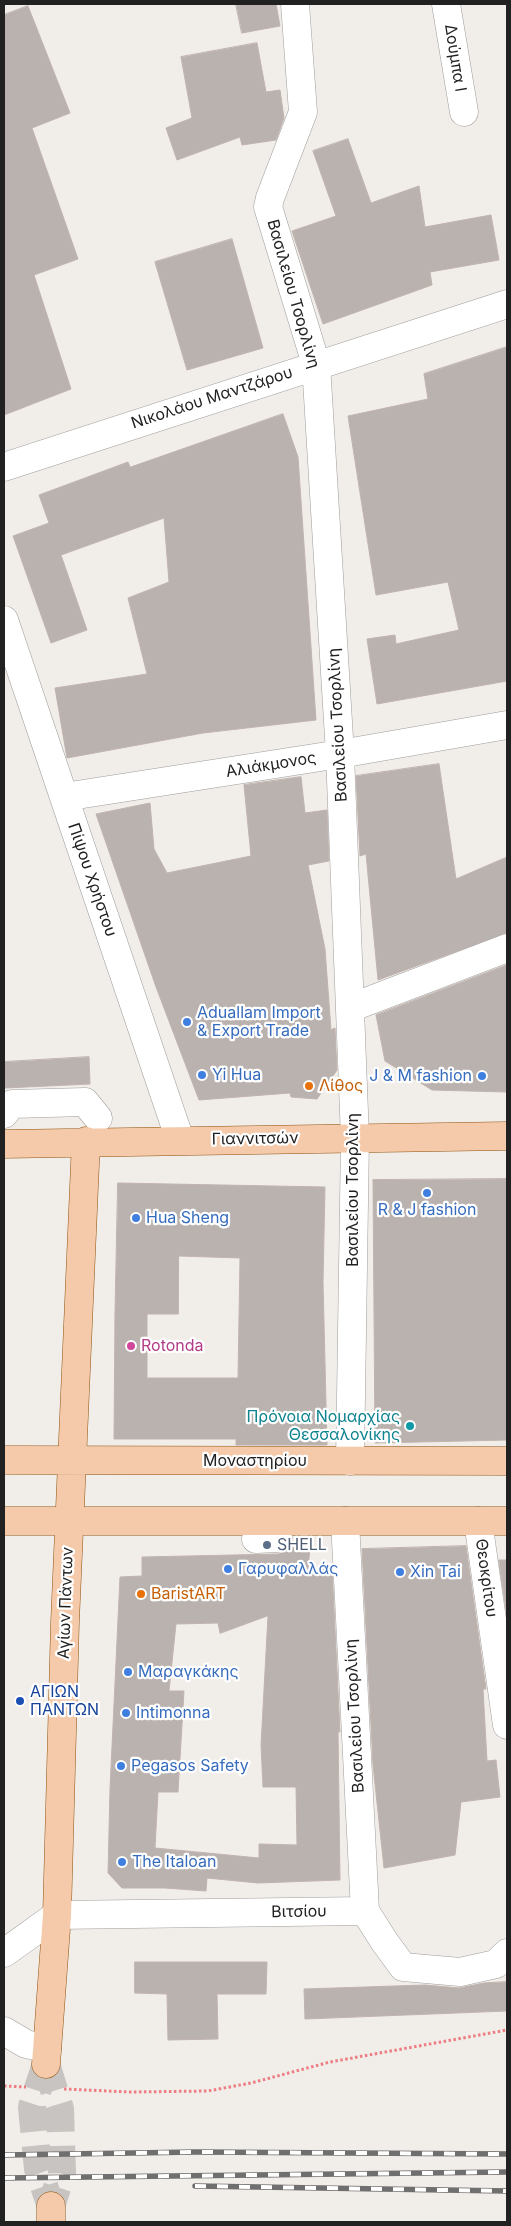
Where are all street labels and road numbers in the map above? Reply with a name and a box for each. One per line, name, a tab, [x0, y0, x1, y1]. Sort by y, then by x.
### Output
street label: Δούμπα Ι	[440, 23, 470, 93]
street label: Βασιλείου Τσορλίνη	[263, 217, 323, 371]
street label: Νικολάου Μαντζάρου	[129, 363, 295, 433]
street label: Βασιλείου Τσορλίνη	[324, 648, 352, 802]
street label: Αλιάκμονος	[224, 748, 318, 782]
street label: Πίψου Χρήστου	[64, 821, 120, 939]
street label: Βασιλείου Τσορλίνη	[343, 1113, 363, 1267]
street label: Γιαννιτσών	[211, 1129, 299, 1149]
street label: Μοναστηρίου	[203, 1451, 307, 1471]
street label: Θεοκρίτου	[471, 1537, 501, 1619]
street label: Αγίων Πάντων	[54, 1547, 78, 1659]
street label: Βασιλείου Τσορλίνη	[341, 1639, 369, 1793]
street label: Βιτσίου	[271, 1902, 327, 1922]

